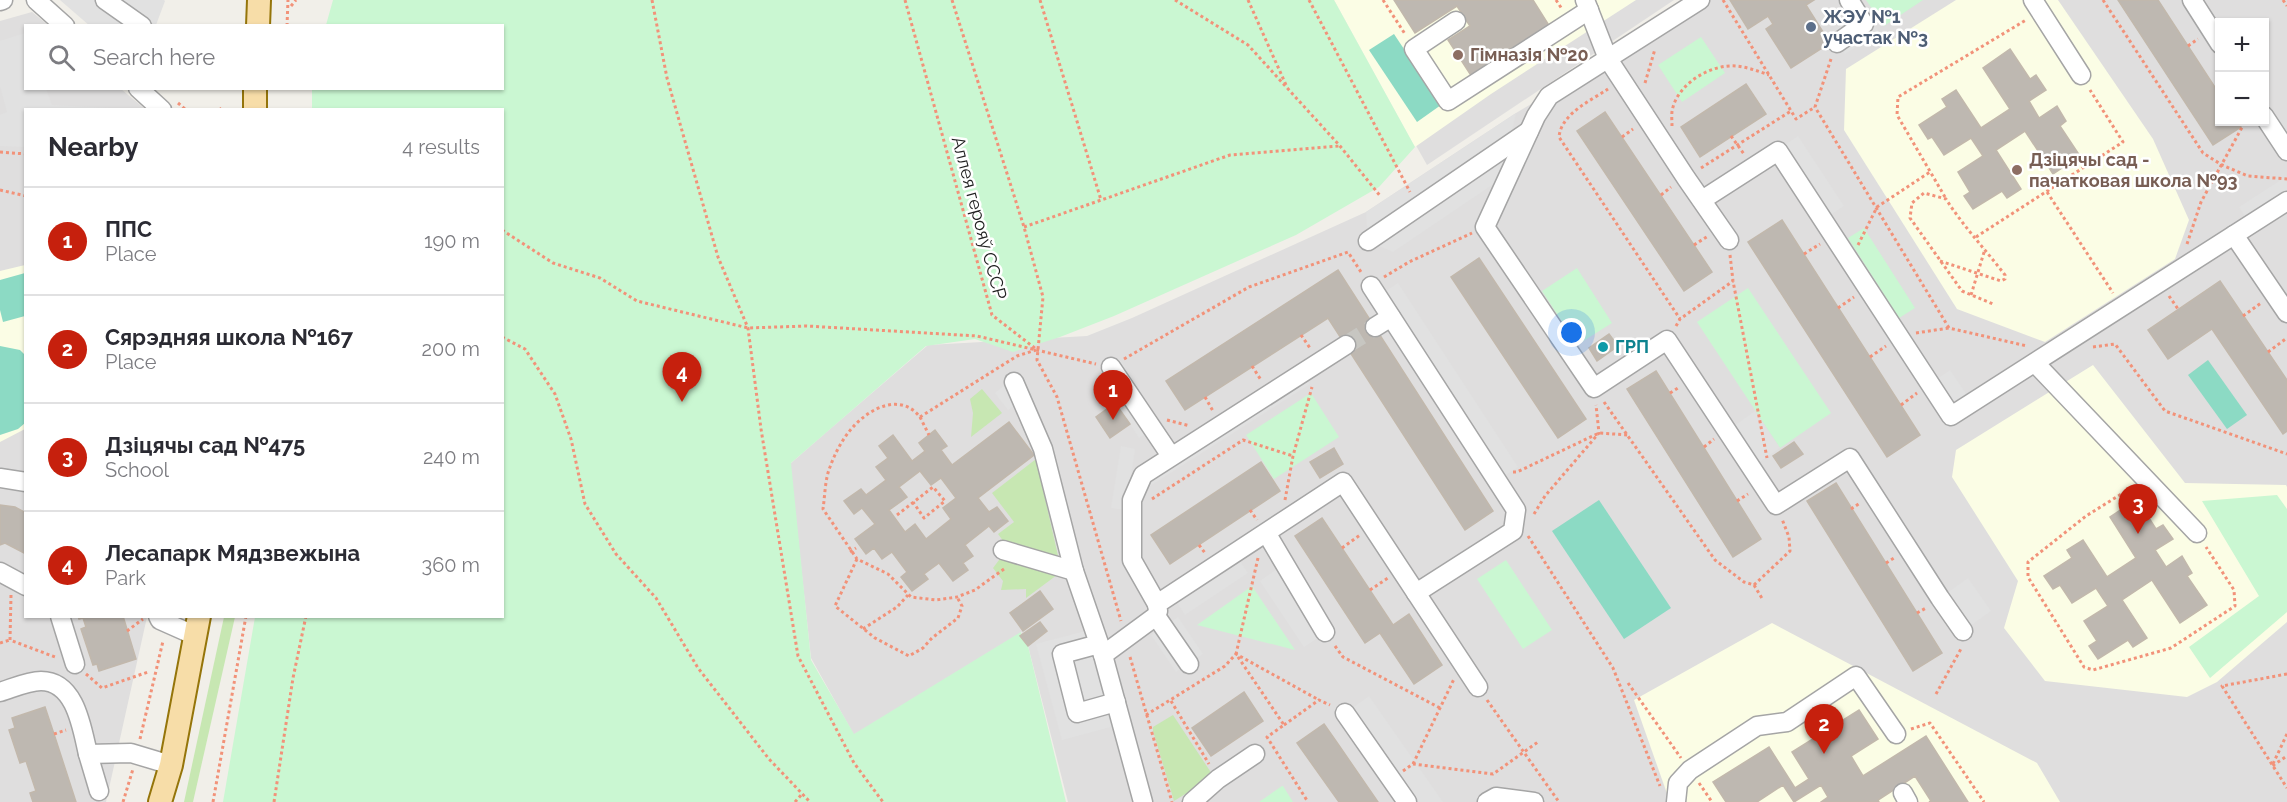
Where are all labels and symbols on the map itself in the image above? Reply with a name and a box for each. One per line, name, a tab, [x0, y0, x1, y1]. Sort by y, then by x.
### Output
place label: ЖЭУ №1 участак №3	[1823, 6, 1928, 48]
marker: ЖЭУ №1 участак №3	[1804, 20, 1818, 34]
place label: Гімназія №20	[1470, 44, 1589, 65]
marker: Гімназія №20	[1451, 48, 1465, 62]
street label: Аллея герояў СССР	[948, 134, 1011, 302]
place label: Дзіцячы сад - пачатковая школа №93	[2029, 149, 2238, 191]
marker: Дзіцячы сад - пачатковая школа №93	[2010, 163, 2024, 177]
your location	[1557, 318, 1586, 347]
place label: ГРП	[1615, 336, 1649, 357]
marker: ГРП	[1596, 340, 1610, 354]
pin: 4	[662, 352, 702, 402]
pin: 1	[1094, 370, 1132, 420]
pin: 3	[2118, 484, 2158, 534]
pin: 2	[1804, 704, 1844, 754]

